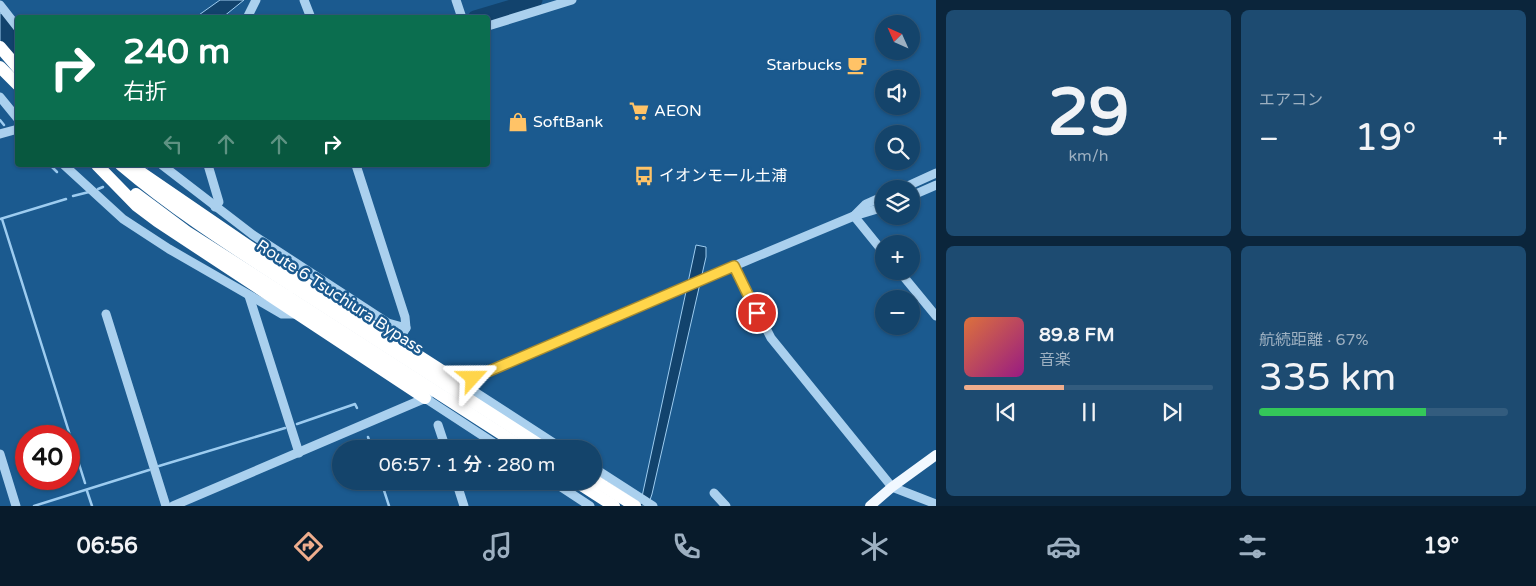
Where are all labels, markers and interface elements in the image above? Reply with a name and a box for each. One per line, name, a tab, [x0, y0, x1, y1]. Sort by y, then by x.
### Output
north arrow	[875, 15, 920, 60]
map controls	[875, 15, 920, 335]
text: 240 m	[123, 31, 230, 73]
icon: right	[40, 35, 105, 100]
cafe icon: Starbucks	[846, 54, 868, 76]
place label: Starbucks	[767, 55, 842, 75]
button: sound	[875, 70, 920, 115]
text: 29	[1048, 74, 1129, 153]
text: 右折	[123, 79, 167, 105]
text: エアコン	[1259, 90, 1323, 110]
supermarket icon: AEON	[628, 100, 650, 122]
place label: AEON	[654, 101, 702, 121]
shop icon: SoftBank	[507, 111, 529, 133]
place label: SoftBank	[533, 112, 603, 132]
text: 19°	[1355, 115, 1417, 161]
text: −	[1259, 122, 1279, 156]
text: +	[1492, 122, 1508, 156]
button: search	[875, 125, 920, 170]
icon: left	[159, 130, 187, 158]
icon: ahead	[212, 130, 240, 158]
icon: ahead	[265, 130, 293, 158]
icon: right	[318, 130, 346, 158]
text: km/h	[1068, 146, 1109, 166]
bus stop icon: イオンモール土浦	[633, 165, 655, 187]
place label: イオンモール土浦	[659, 166, 787, 186]
button: layers	[875, 180, 920, 225]
street label: Route 6 Tsuchiura Bypass	[253, 235, 427, 359]
button: +	[875, 235, 920, 280]
button: −	[875, 290, 920, 335]
pin	[736, 292, 778, 334]
icon: arrive	[743, 299, 771, 327]
text: 89.8 FM	[1039, 324, 1115, 346]
text: 航続距離 · 67%	[1259, 330, 1369, 350]
text: 音楽	[1039, 350, 1071, 370]
position arrow	[446, 351, 498, 403]
text: 335 km	[1259, 355, 1396, 401]
icon: previous	[992, 398, 1020, 426]
icon: pause	[1075, 398, 1103, 426]
icon: next	[1158, 398, 1186, 426]
speed limit sign: 40	[15, 425, 80, 490]
text: 06:57 · 1 分 · 280 m	[379, 454, 555, 476]
icon: directions	[291, 529, 326, 564]
icon: music	[480, 529, 515, 564]
icon: phone	[669, 529, 704, 564]
icon: climate	[857, 529, 892, 564]
icon: car	[1046, 529, 1081, 564]
icon: filters	[1235, 529, 1270, 564]
text: 06:56	[77, 533, 138, 559]
text: 19°	[1423, 533, 1459, 559]

